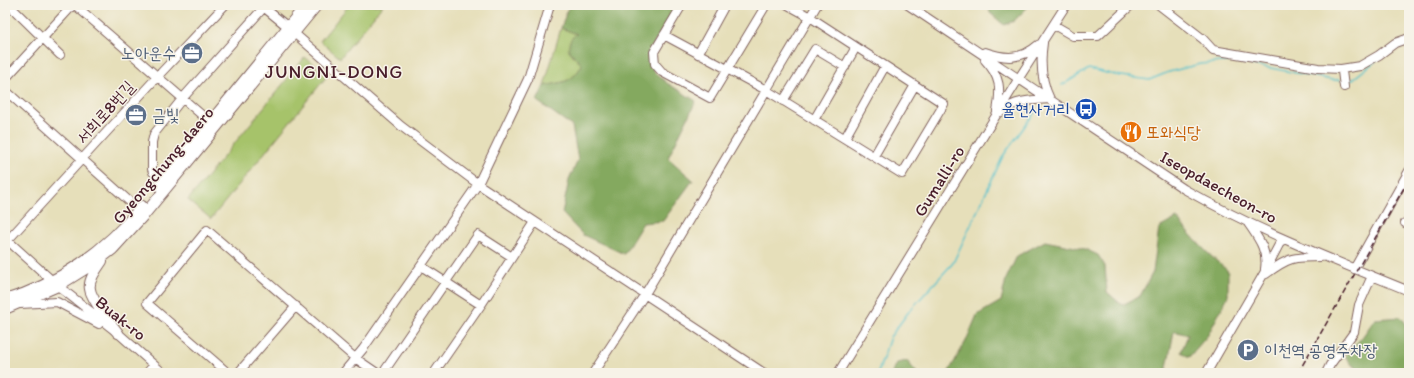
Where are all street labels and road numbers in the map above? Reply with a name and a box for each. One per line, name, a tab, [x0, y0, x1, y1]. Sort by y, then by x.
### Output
street label: 서희로8번길	[72, 76, 139, 148]
street label: Gyeongchung-daero	[108, 102, 218, 228]
street label: Gumalli-ro	[909, 142, 969, 220]
street label: Iseopdaecheon-ro	[1157, 147, 1281, 227]
street label: Buak-ro	[92, 292, 150, 344]

